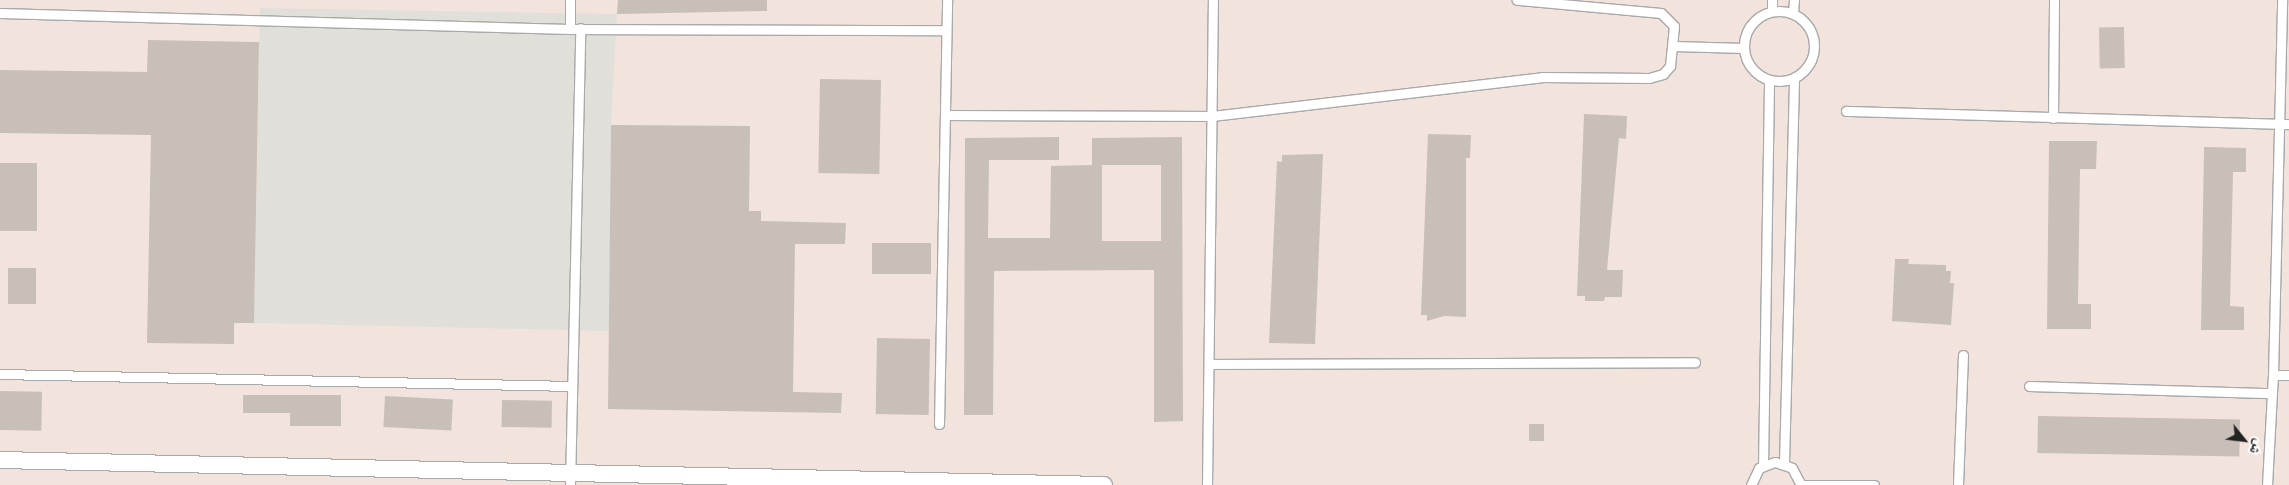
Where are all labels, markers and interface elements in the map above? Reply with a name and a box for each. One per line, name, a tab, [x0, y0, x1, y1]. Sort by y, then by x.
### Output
north arrow	[2219, 415, 2269, 465]
text: ش	[2247, 437, 2268, 458]

